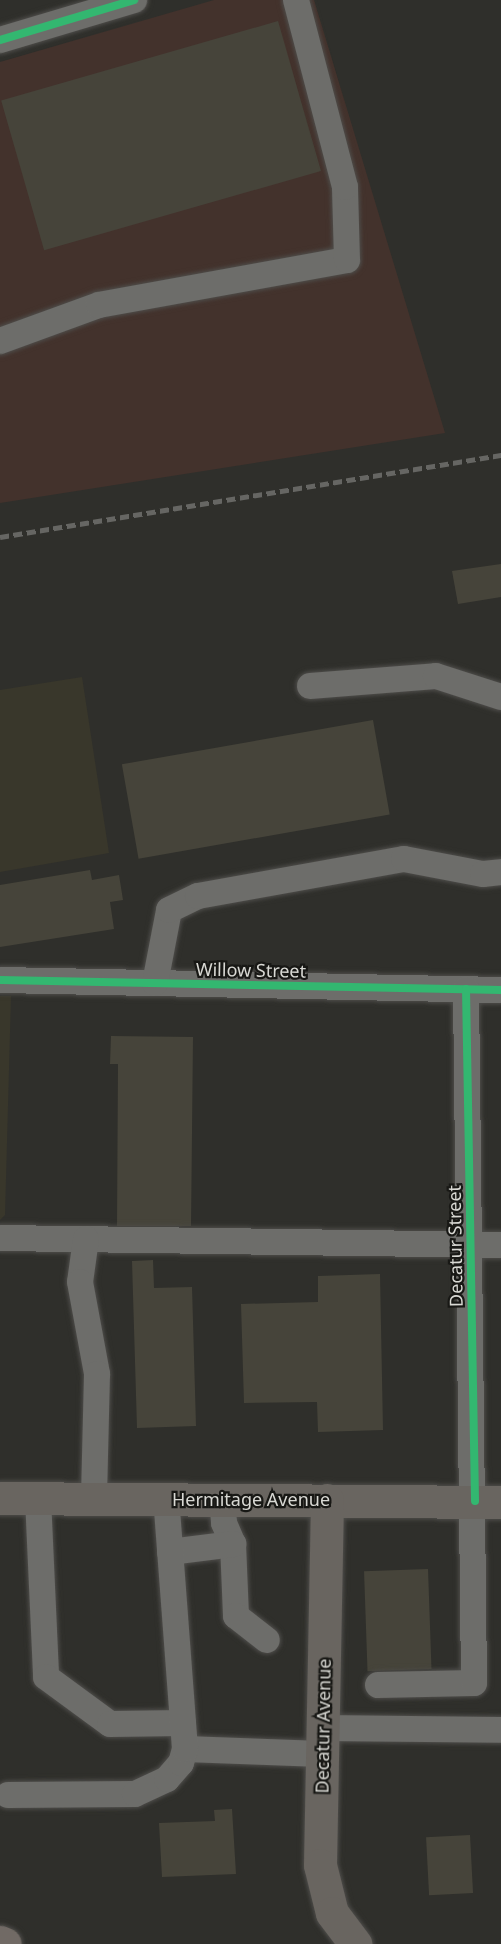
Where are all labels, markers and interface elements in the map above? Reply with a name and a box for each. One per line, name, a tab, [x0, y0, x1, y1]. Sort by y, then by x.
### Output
street label: Willow Street	[196, 958, 306, 982]
street label: Decatur Street	[443, 1185, 467, 1307]
street label: Hermitage Avenue	[172, 1488, 330, 1510]
street label: Decatur Avenue	[311, 1658, 335, 1794]

